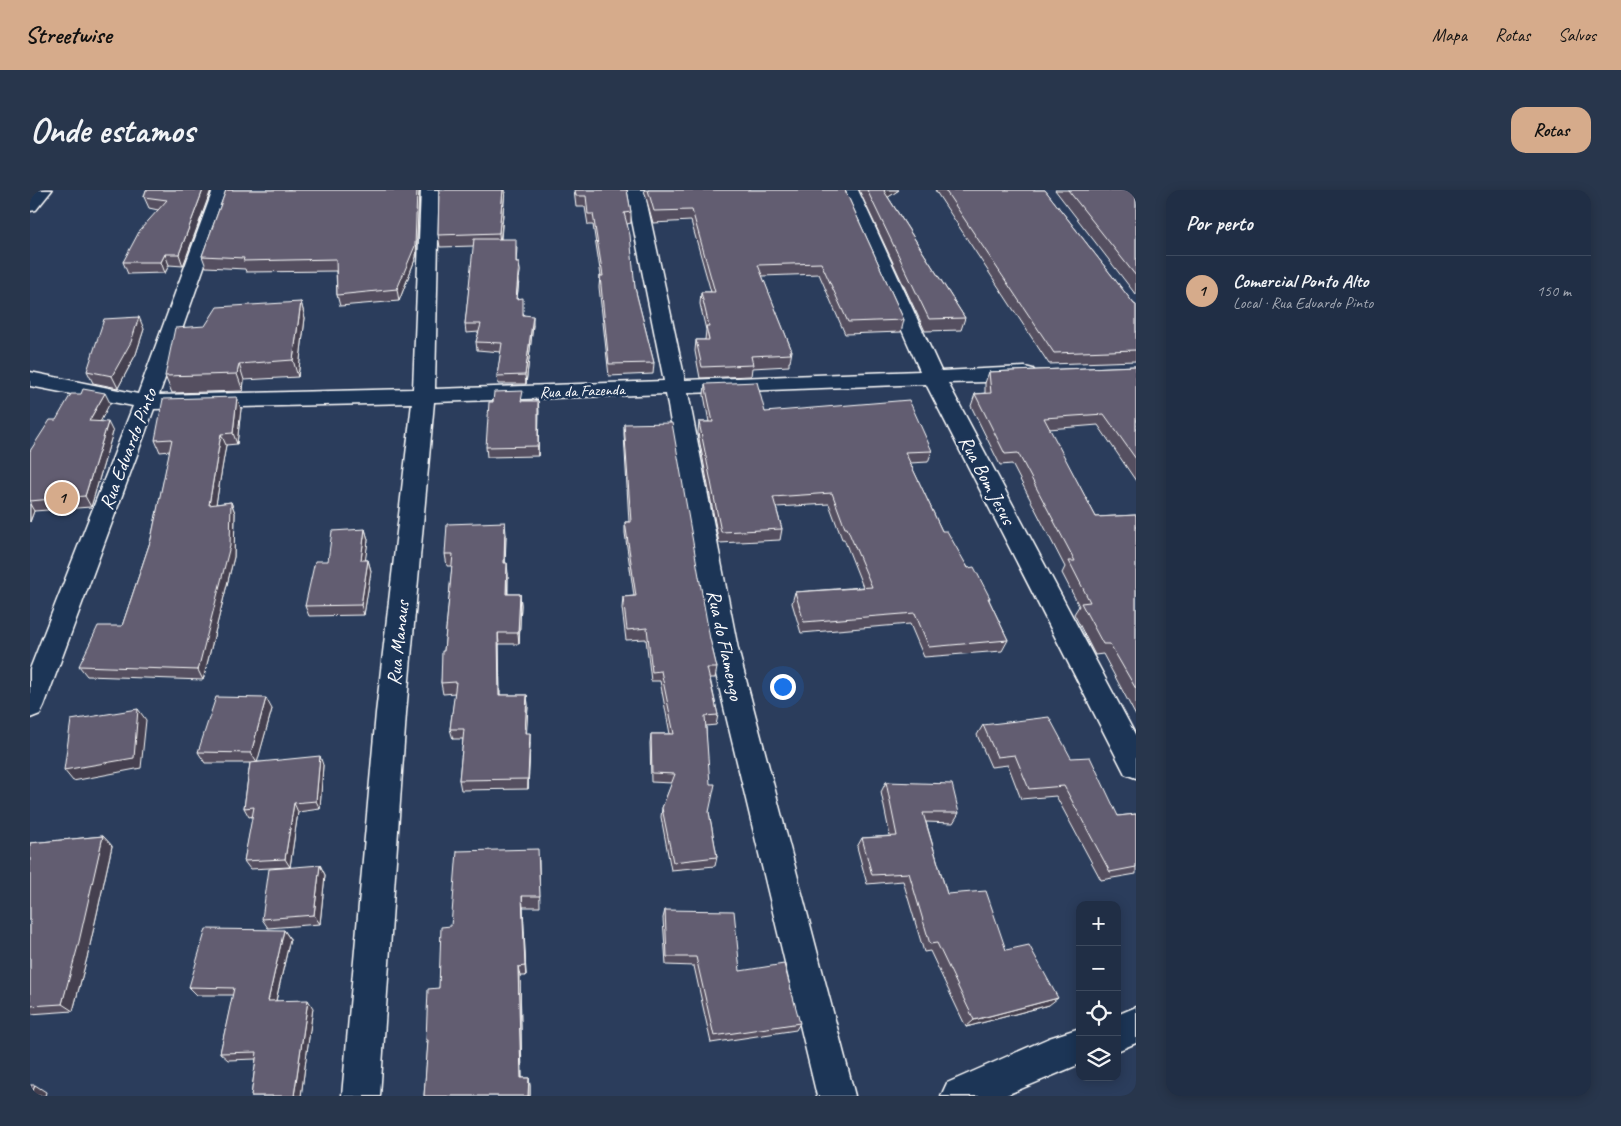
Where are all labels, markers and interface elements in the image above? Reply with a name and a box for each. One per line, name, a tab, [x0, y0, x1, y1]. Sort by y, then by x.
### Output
text: Streetwise	[25, 20, 111, 50]
text: Mapa	[1432, 24, 1467, 46]
text: Rotas	[1495, 24, 1530, 46]
text: Salvos	[1558, 24, 1596, 46]
button: Rotas	[1511, 107, 1591, 153]
text: Onde estamos	[30, 108, 195, 153]
text: Por perto	[1186, 210, 1253, 236]
text: Comercial Ponto Alto	[1233, 269, 1368, 293]
text: 1	[1198, 281, 1206, 301]
text: 150 m	[1537, 281, 1571, 301]
text: Local · Rua Eduardo Pinto	[1233, 293, 1373, 313]
street label: Rua da Fazenda	[539, 379, 626, 402]
street label: Rua Eduardo Pinto	[93, 384, 163, 513]
street label: Rua Bom Jesus	[953, 431, 1022, 531]
pin: 1	[46, 479, 78, 517]
street label: Rua do Flamengo	[701, 588, 749, 703]
street label: Rua Manaus	[381, 597, 415, 687]
your location	[770, 674, 796, 700]
map controls	[1076, 901, 1121, 1081]
button: +	[1076, 901, 1121, 946]
button: −	[1076, 946, 1121, 991]
button: locate	[1076, 991, 1121, 1036]
button: layers	[1076, 1036, 1121, 1081]

